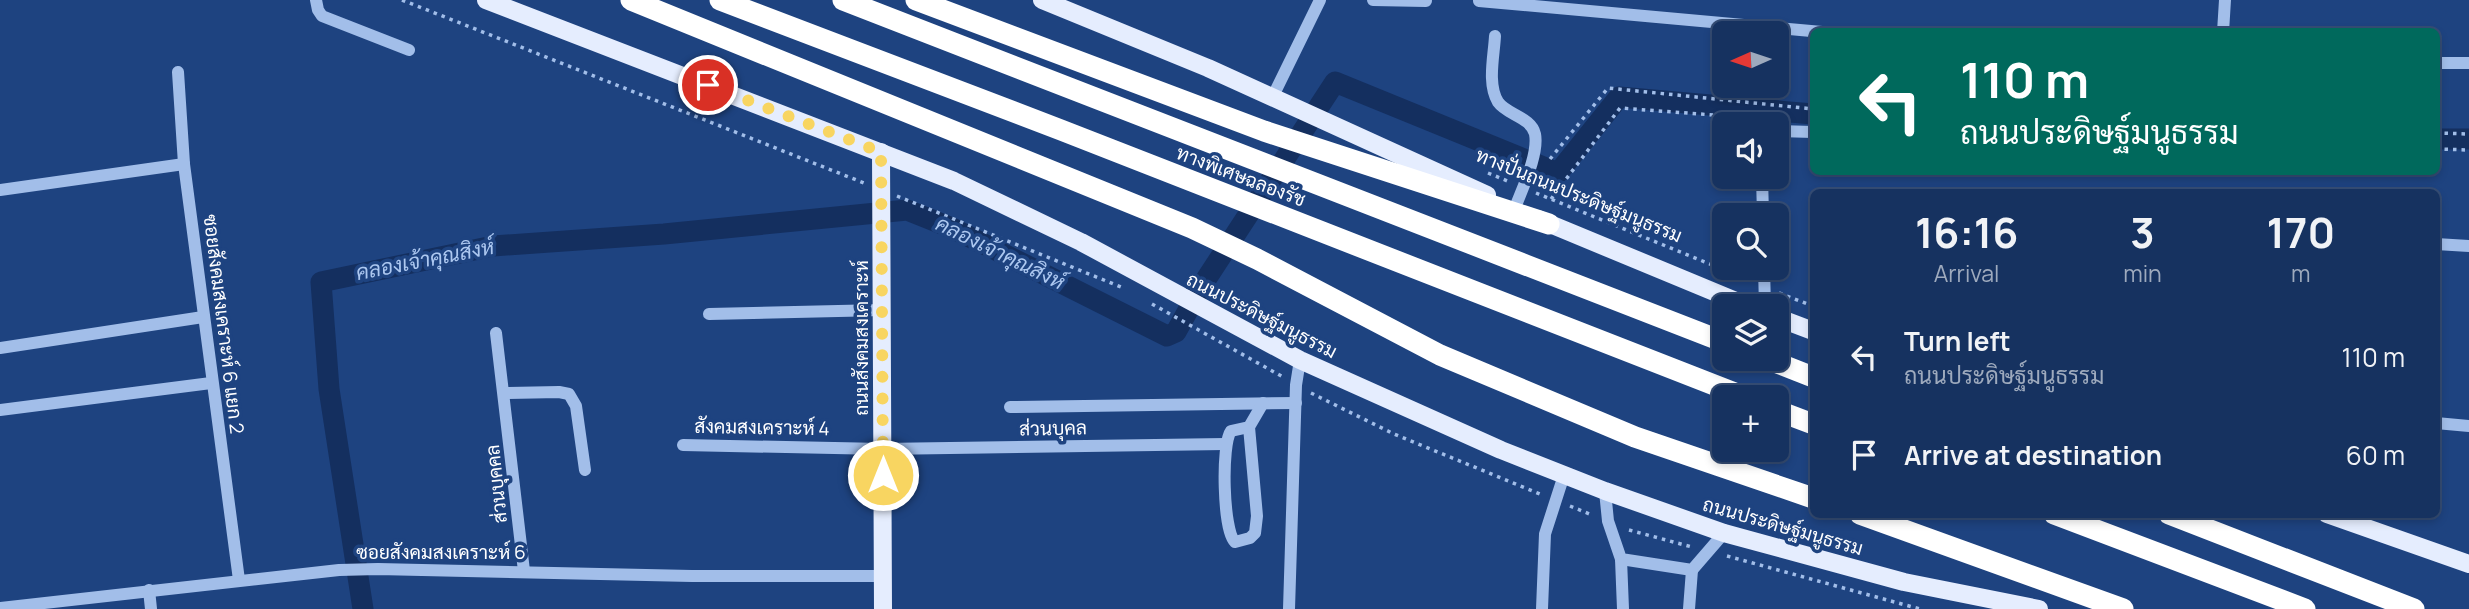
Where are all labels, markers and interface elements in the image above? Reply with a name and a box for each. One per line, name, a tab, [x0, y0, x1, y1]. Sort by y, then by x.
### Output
north arrow	[1712, 21, 1788, 98]
map controls	[1712, 21, 1789, 462]
text: 110 m	[1960, 46, 2089, 113]
pin	[678, 55, 738, 115]
icon: left	[1845, 56, 1936, 147]
icon: arrive	[689, 66, 727, 104]
text: ถนนประดิษฐ์มนูธรรม	[1960, 110, 2239, 154]
button: sound	[1712, 112, 1789, 189]
street label: ทางพิเศษฉลองรัช	[1173, 139, 1309, 213]
street label: ทางปั่นถนนประดิษฐ์มนูธรรม	[1472, 139, 1687, 249]
button: search	[1712, 203, 1789, 280]
text: 16:16	[1915, 203, 2018, 261]
text: 3	[2130, 203, 2155, 261]
text: 170	[2267, 203, 2335, 261]
water label: คลองเจ้าคุณสิงห์	[931, 209, 1072, 298]
street label: ซอยสังคมสงเคราะห์ 6 แยก 2	[198, 213, 250, 435]
water label: คลองเจ้าคุณสิงห์	[353, 231, 499, 287]
text: Arrival	[1934, 257, 1999, 289]
text: min	[2123, 257, 2162, 289]
text: m	[2291, 257, 2311, 289]
street label: ถนนสังคมสงเคราะห์	[848, 260, 874, 416]
street label: ถนนประดิษฐ์มนูธรรม	[1182, 266, 1342, 365]
button: layers	[1712, 294, 1789, 371]
text: Turn left	[1904, 323, 2011, 359]
icon: left	[1845, 338, 1883, 376]
text: 110 m	[2342, 339, 2405, 375]
text: ถนนประดิษฐ์มนูธรรม	[1904, 359, 2104, 391]
button: +	[1712, 385, 1789, 462]
street label: สังคมสงเคราะห์ 4	[694, 413, 830, 441]
street label: ส่วนบุคล	[1019, 414, 1087, 442]
icon: arrive	[1845, 436, 1883, 474]
text: Arrive at destination	[1904, 437, 2162, 473]
text: 60 m	[2346, 437, 2405, 473]
position arrow	[846, 438, 920, 512]
street label: ส่วนบุคคล	[479, 443, 513, 525]
street label: ถนนประดิษฐ์มนูธรรม	[1700, 491, 1866, 562]
street label: ซอยสังคมสงเคราะห์ 6	[356, 539, 526, 565]

